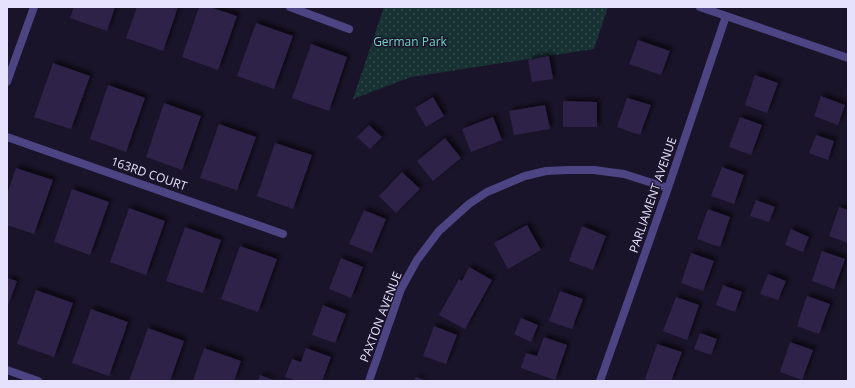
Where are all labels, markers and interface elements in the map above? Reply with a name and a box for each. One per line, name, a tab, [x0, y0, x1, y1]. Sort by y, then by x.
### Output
park label: German Park	[373, 33, 448, 50]
street label: PARLIAMENT AVENUE	[625, 135, 680, 255]
street label: 163RD COURT	[109, 153, 190, 195]
street label: PAXTON AVENUE	[355, 269, 406, 365]

